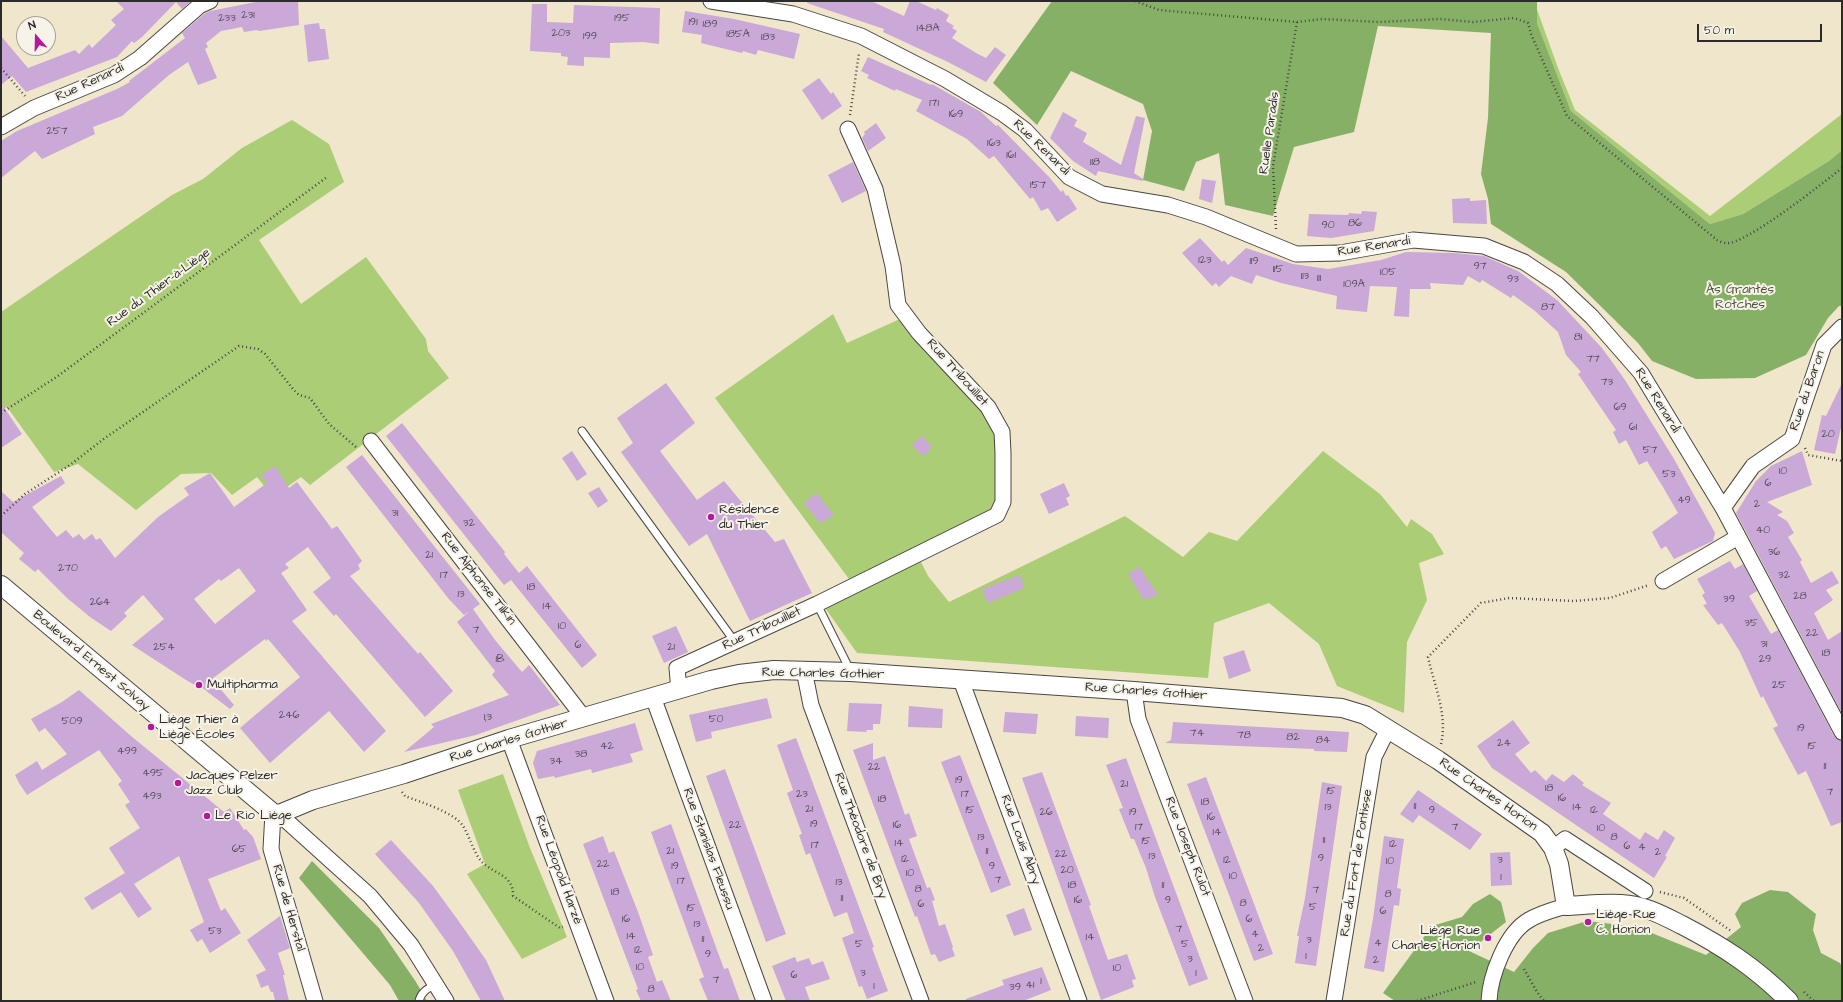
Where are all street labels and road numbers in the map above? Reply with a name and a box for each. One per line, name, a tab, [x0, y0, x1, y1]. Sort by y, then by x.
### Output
street label: Rue Renardi	[53, 60, 127, 106]
street label: Ruelle Paradis	[1256, 91, 1284, 175]
street label: Rue Renardi	[1009, 117, 1073, 179]
street label: Rue Renardi	[1337, 234, 1411, 260]
street label: Rue du Thier-à-Liège	[104, 245, 214, 331]
street label: Rue Tribouillet	[923, 336, 991, 410]
street label: Rue du Baron	[1787, 349, 1829, 433]
street label: Rue Renardi	[1631, 366, 1683, 436]
street label: Rue Alphonse Tilkin	[437, 530, 519, 628]
street label: Rue Tribouillet	[720, 604, 804, 654]
street label: Boulevard Ernest Solvay	[29, 607, 153, 715]
street label: Rue Charles Gothier	[762, 665, 884, 683]
street label: Rue Charles Gothier	[1084, 680, 1208, 704]
street label: Rue Charles Gothier	[448, 716, 570, 766]
street label: Rue Charles Horion	[1436, 755, 1540, 835]
street label: Rue Théodore de Bry	[830, 771, 890, 901]
street label: Rue Stanislas Fleussu	[679, 786, 737, 912]
street label: Rue du Fort de Pontisse	[1338, 788, 1376, 938]
street label: Rue Louis Abry	[996, 793, 1044, 887]
street label: Rue Joseph Rulot	[1161, 795, 1213, 899]
street label: Rue Léopold Harzé	[531, 813, 585, 927]
street label: Rue de Herstal	[268, 863, 308, 953]

